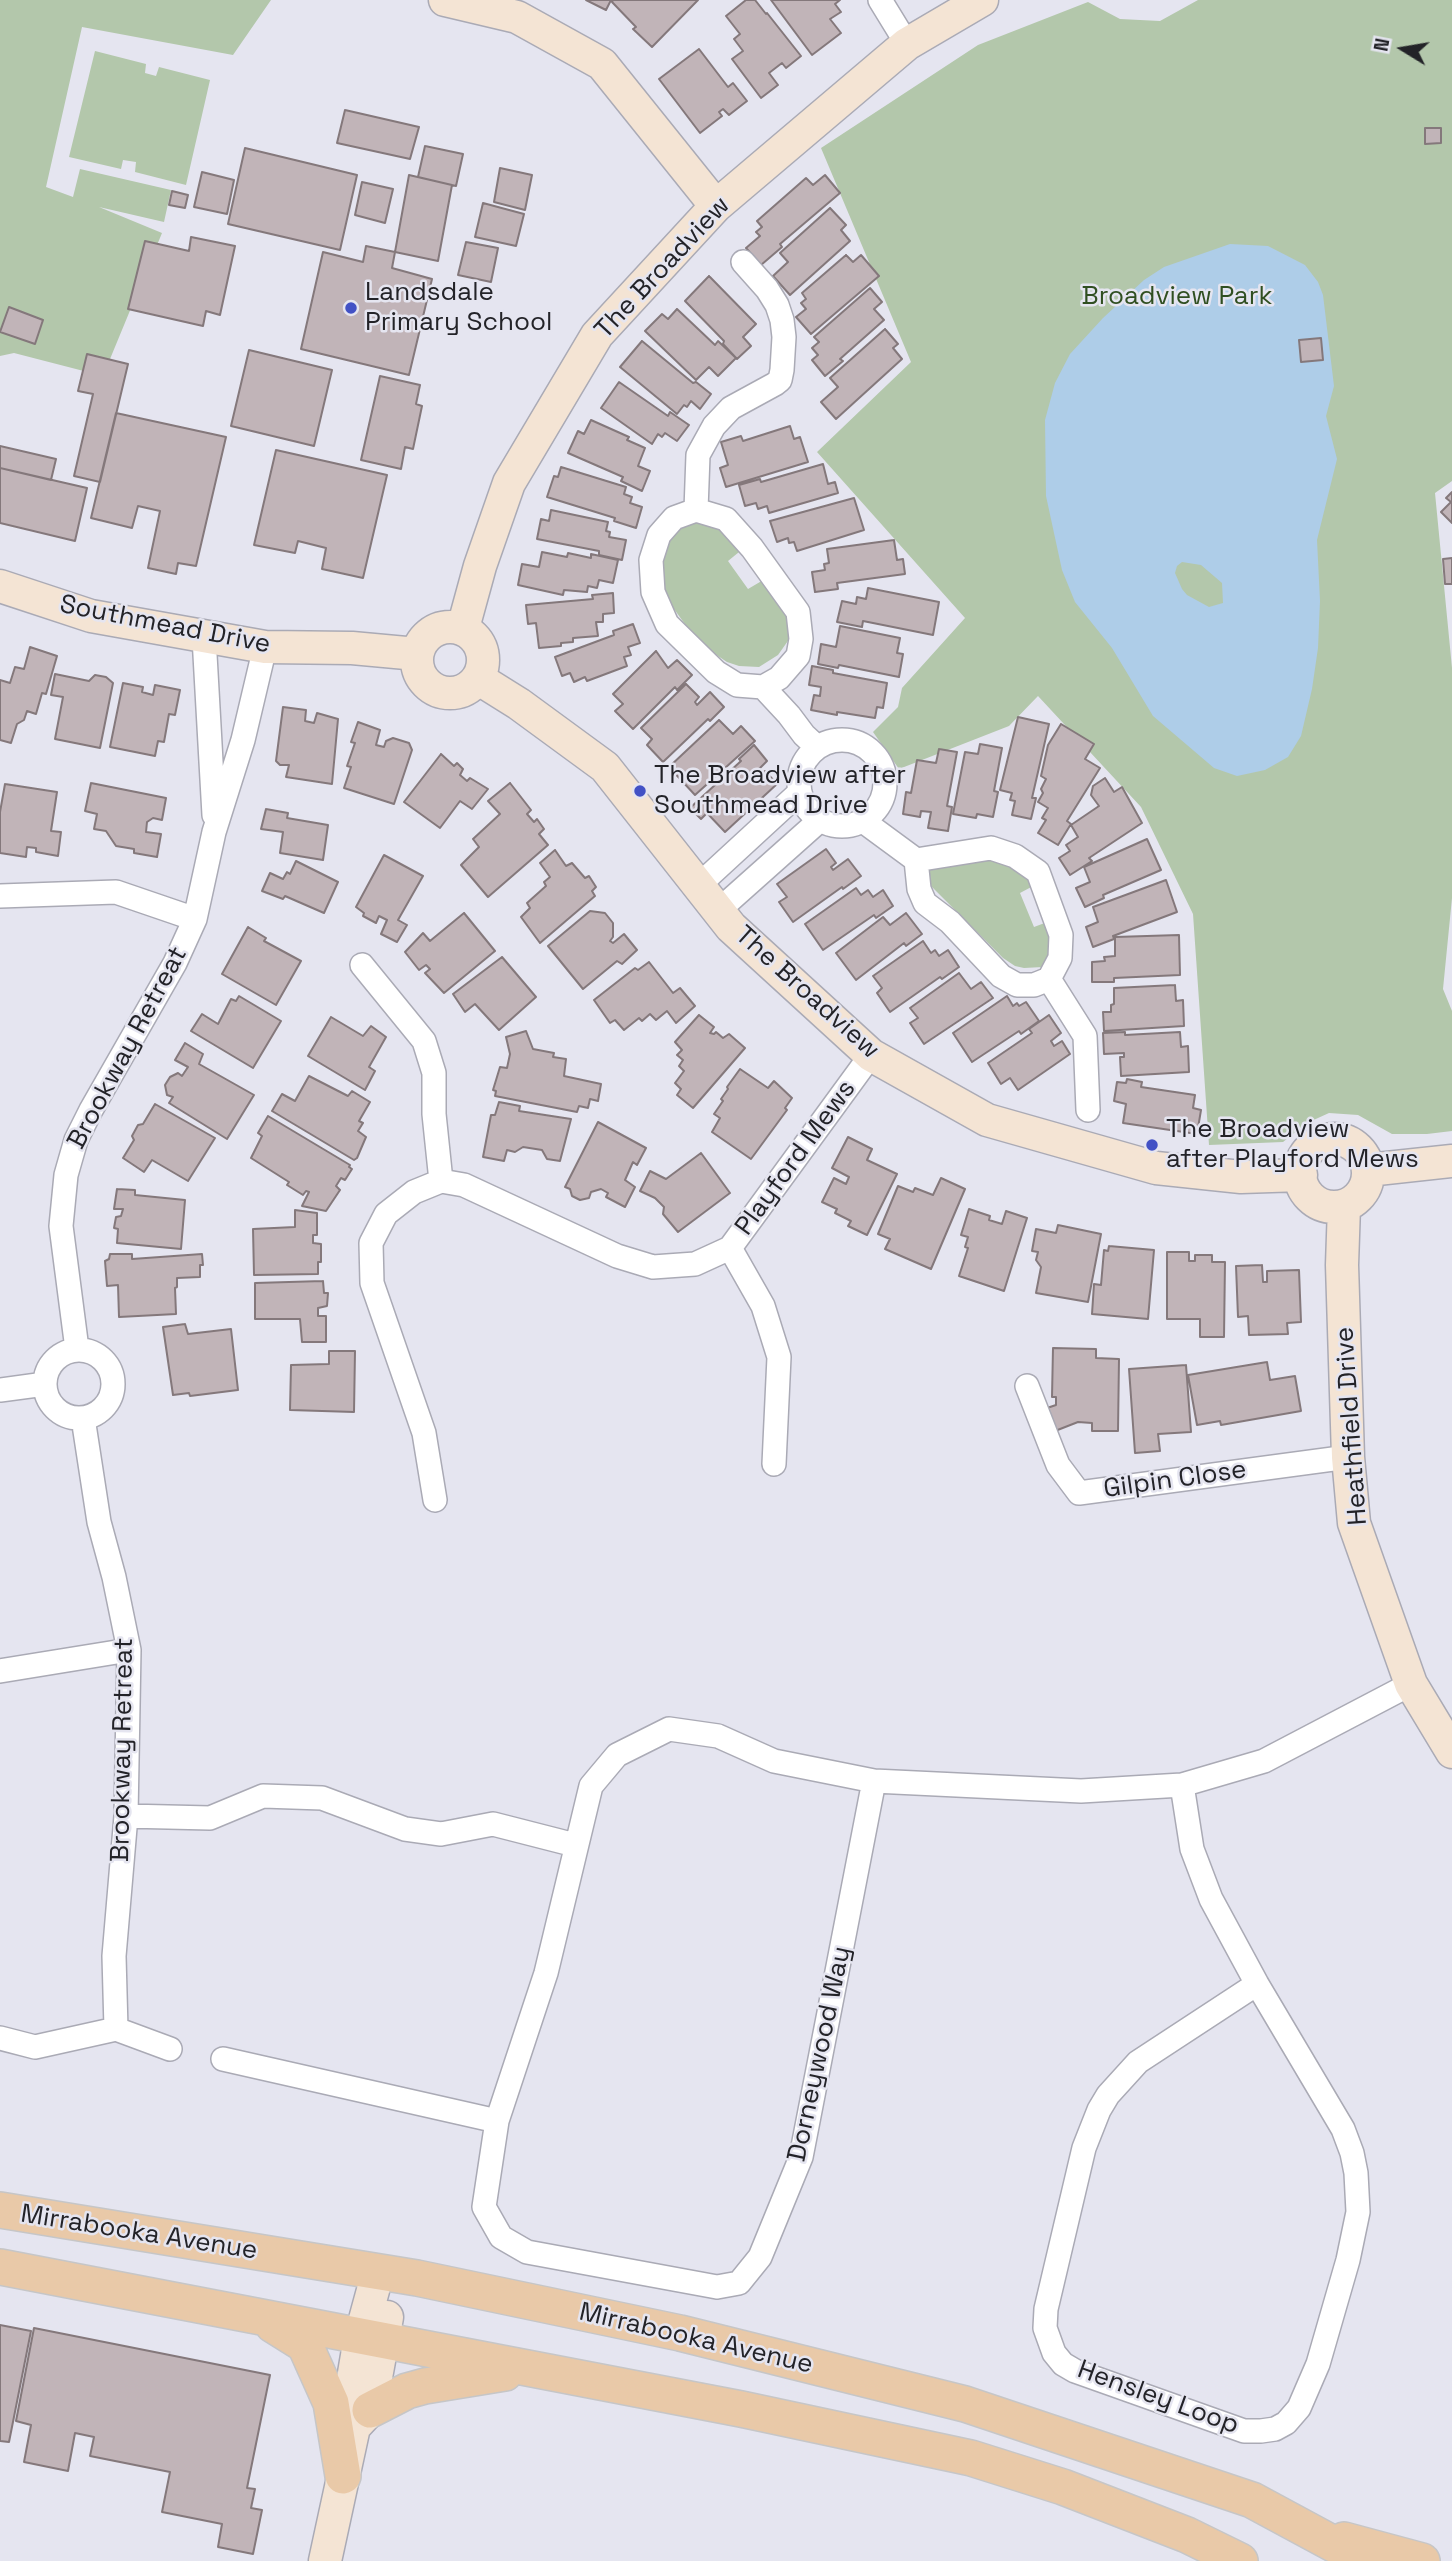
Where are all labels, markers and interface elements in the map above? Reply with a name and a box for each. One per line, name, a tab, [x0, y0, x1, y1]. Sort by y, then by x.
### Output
north arrow	[1368, 14, 1438, 84]
text: N	[1368, 36, 1395, 54]
street label: The Broadview	[589, 190, 737, 346]
place label: Landsdale Primary School	[365, 277, 552, 338]
park label: Broadview Park	[1081, 281, 1273, 313]
marker: Landsdale Primary School	[343, 300, 359, 316]
street label: Southmead Drive	[57, 589, 273, 661]
place label: The Broadview after Southmead Drive	[654, 760, 906, 822]
marker: The Broadview after Southmead Drive	[632, 783, 648, 799]
street label: The Broadview	[728, 920, 886, 1066]
street label: Brookway Retreat	[62, 942, 194, 1154]
street label: Playford Mews	[729, 1074, 863, 1242]
place label: The Broadview after Playford Mews	[1166, 1114, 1419, 1176]
marker: The Broadview after Playford Mews	[1144, 1137, 1160, 1153]
street label: Heathfield Drive	[1330, 1326, 1374, 1526]
street label: Gilpin Close	[1102, 1455, 1248, 1505]
street label: Brookway Retreat	[105, 1637, 141, 1863]
street label: Dorneywood Way	[782, 1943, 858, 2165]
street label: Mirrabooka Avenue	[19, 2199, 259, 2267]
street label: Mirrabooka Avenue	[576, 2297, 816, 2381]
street label: Hensley Loop	[1073, 2354, 1243, 2442]

